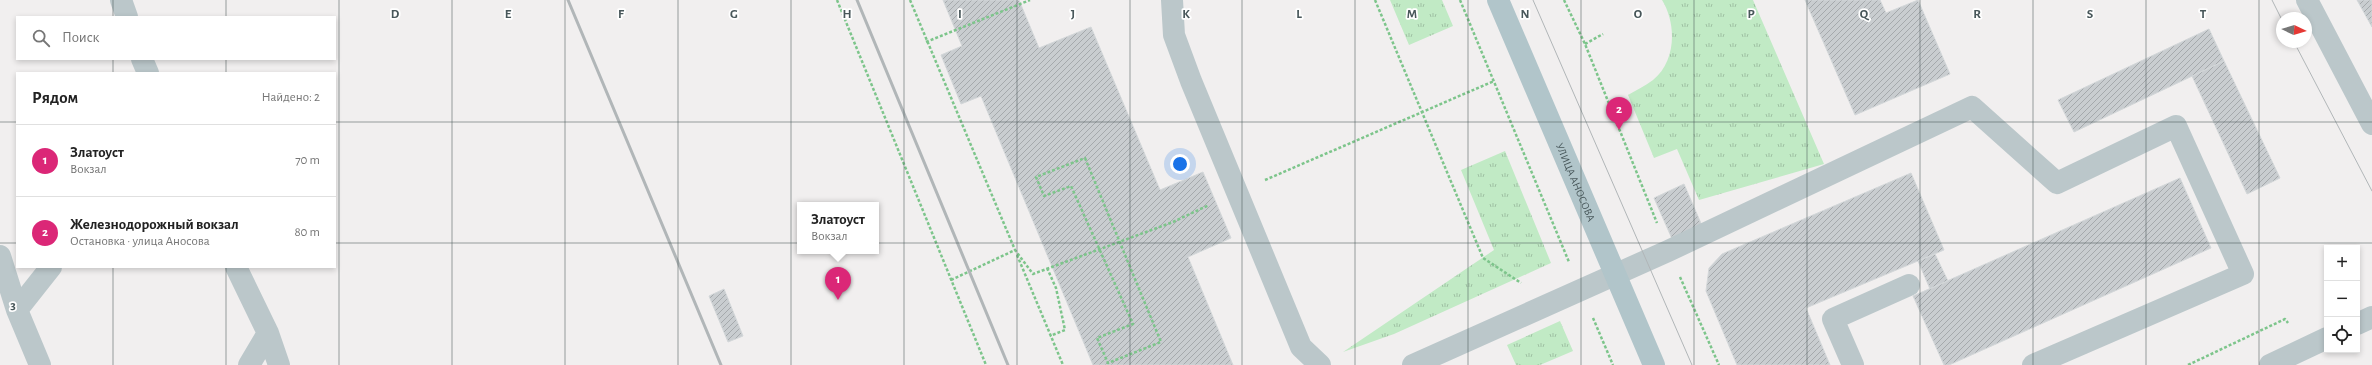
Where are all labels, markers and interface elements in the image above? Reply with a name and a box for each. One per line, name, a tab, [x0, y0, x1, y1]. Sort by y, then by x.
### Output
text: D	[391, 8, 400, 21]
text: E	[505, 8, 512, 21]
text: F	[618, 8, 625, 21]
text: G	[730, 8, 738, 21]
text: H	[842, 8, 852, 21]
text: I	[958, 8, 962, 21]
text: J	[1071, 8, 1075, 21]
text: K	[1182, 8, 1190, 21]
text: L	[1296, 8, 1302, 21]
text: M	[1407, 8, 1417, 21]
text: N	[1520, 8, 1530, 21]
text: O	[1634, 8, 1643, 21]
text: P	[1747, 8, 1755, 21]
text: Q	[1860, 8, 1870, 21]
text: R	[1973, 8, 1981, 21]
text: S	[2087, 8, 2094, 21]
text: T	[2200, 8, 2207, 21]
north arrow	[2276, 12, 2312, 48]
search box	[16, 16, 336, 60]
icon: search	[30, 27, 52, 49]
text: Поиск	[62, 30, 100, 45]
text: Рядом	[32, 89, 78, 106]
text: Найдено: 2	[262, 91, 320, 104]
pin: 2	[1606, 97, 1632, 130]
street label: УЛИЦА АНОСОВА	[1554, 142, 1597, 223]
text: Златоуст	[70, 145, 124, 160]
text: 1	[43, 154, 47, 167]
text: 70 m	[295, 154, 320, 167]
your location	[1170, 154, 1190, 174]
text: Вокзал	[70, 163, 107, 176]
popup	[797, 202, 879, 254]
text: Златоуст	[811, 212, 865, 227]
text: Железнодорожный вокзал	[70, 217, 239, 232]
text: 2	[42, 226, 48, 239]
text: 80 m	[294, 226, 320, 239]
text: Вокзал	[811, 230, 848, 243]
text: Остановка · улица Аносова	[70, 235, 210, 248]
map controls	[2324, 245, 2360, 353]
button: +	[2324, 245, 2360, 281]
pin: 1	[825, 267, 851, 300]
button: −	[2324, 281, 2360, 317]
text: 3	[10, 299, 16, 312]
button: locate	[2324, 317, 2360, 353]

